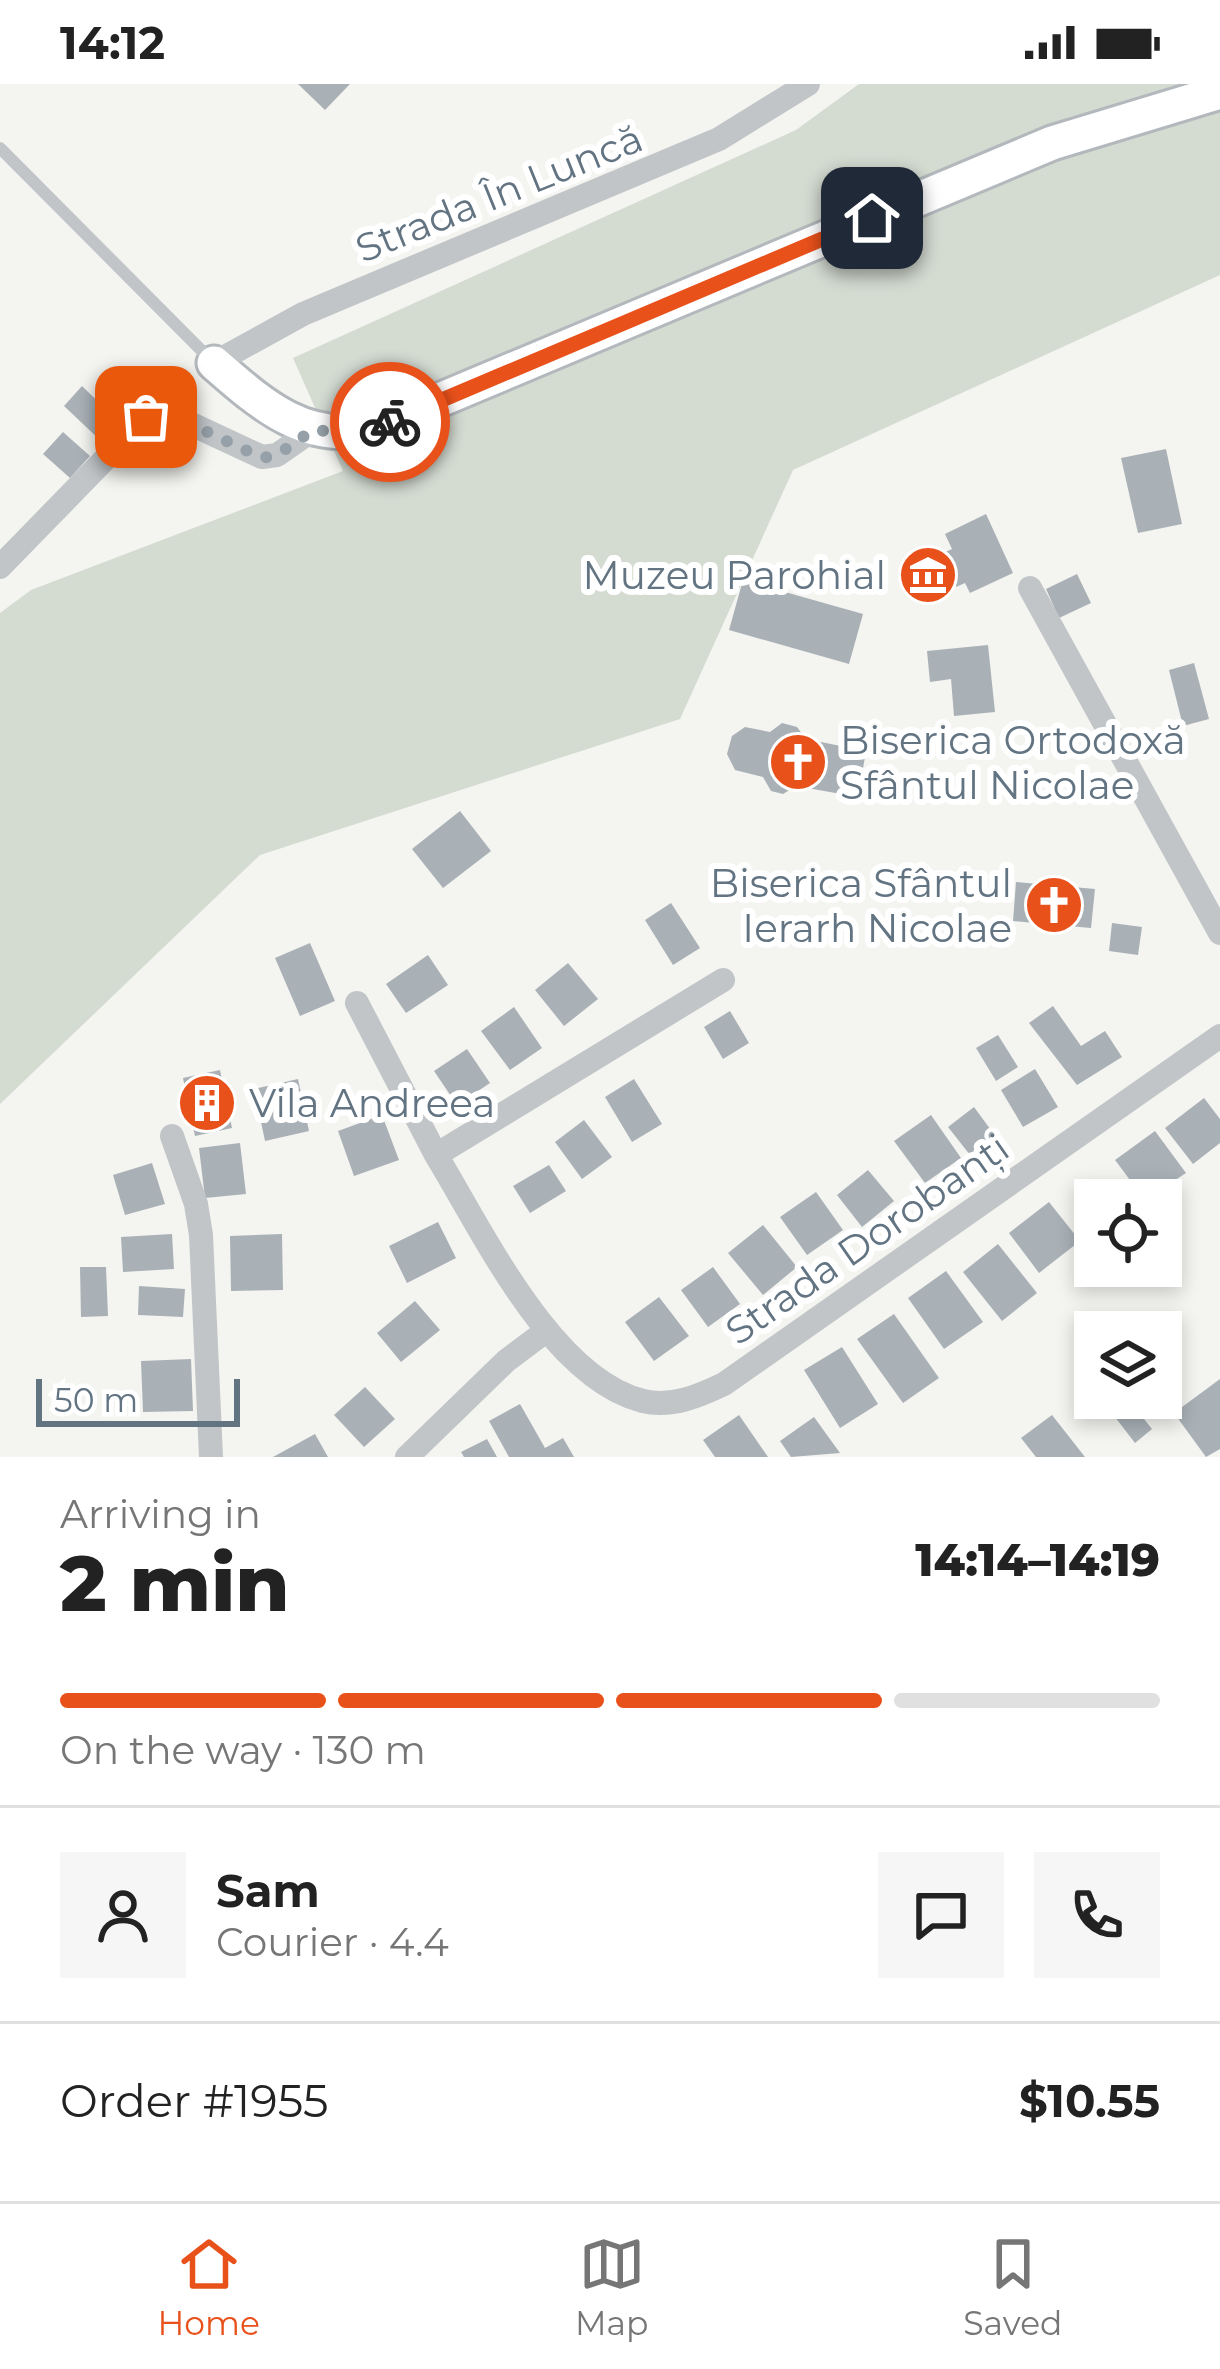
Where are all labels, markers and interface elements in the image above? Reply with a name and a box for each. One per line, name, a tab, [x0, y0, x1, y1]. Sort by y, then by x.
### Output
text: 14:12	[60, 15, 165, 70]
street label: Strada În Luncă	[349, 114, 649, 272]
pin	[821, 167, 923, 269]
icon: home	[839, 185, 905, 251]
courier	[330, 362, 450, 482]
pin	[95, 366, 197, 468]
icon: bag	[113, 384, 179, 450]
icon: bike	[357, 389, 423, 455]
museum icon: Muzeu Parohial	[897, 544, 959, 606]
place label: Muzeu Parohial	[583, 551, 886, 599]
place label: Biserica Ortodoxă Sfântul Nicolae	[840, 716, 1186, 809]
church icon: Biserica Ortodoxă Sfântul Nicolae	[767, 731, 829, 793]
place label: Biserica Sfântul Ierarh Nicolae	[710, 859, 1012, 952]
church icon: Biserica Sfântul Ierarh Nicolae	[1023, 874, 1085, 936]
building icon: Vila Andreea	[176, 1072, 238, 1134]
place label: Vila Andreea	[249, 1079, 495, 1127]
street label: Strada Dorobanți	[716, 1123, 1018, 1355]
map controls	[1074, 1179, 1182, 1419]
button: locate	[1074, 1179, 1182, 1287]
button: layers	[1074, 1311, 1182, 1419]
scale bar	[36, 1373, 240, 1426]
text: 50 m	[54, 1380, 138, 1420]
text: Arriving in	[60, 1490, 261, 1538]
text: 14:14–14:19	[915, 1532, 1160, 1587]
text: 2 min	[60, 1535, 290, 1631]
text: On the way · 130 m	[60, 1726, 426, 1774]
button: person	[60, 1852, 186, 1978]
button: chat	[878, 1852, 1004, 1978]
button: phone	[1034, 1852, 1160, 1978]
text: Sam	[216, 1863, 320, 1918]
text: Courier · 4.4	[216, 1918, 449, 1966]
text: Order #1955	[60, 2073, 328, 2128]
text: $10.55	[1019, 2073, 1160, 2128]
tab: Home	[158, 2231, 260, 2343]
tab: Map	[575, 2231, 648, 2343]
tab: Saved	[963, 2231, 1062, 2343]

